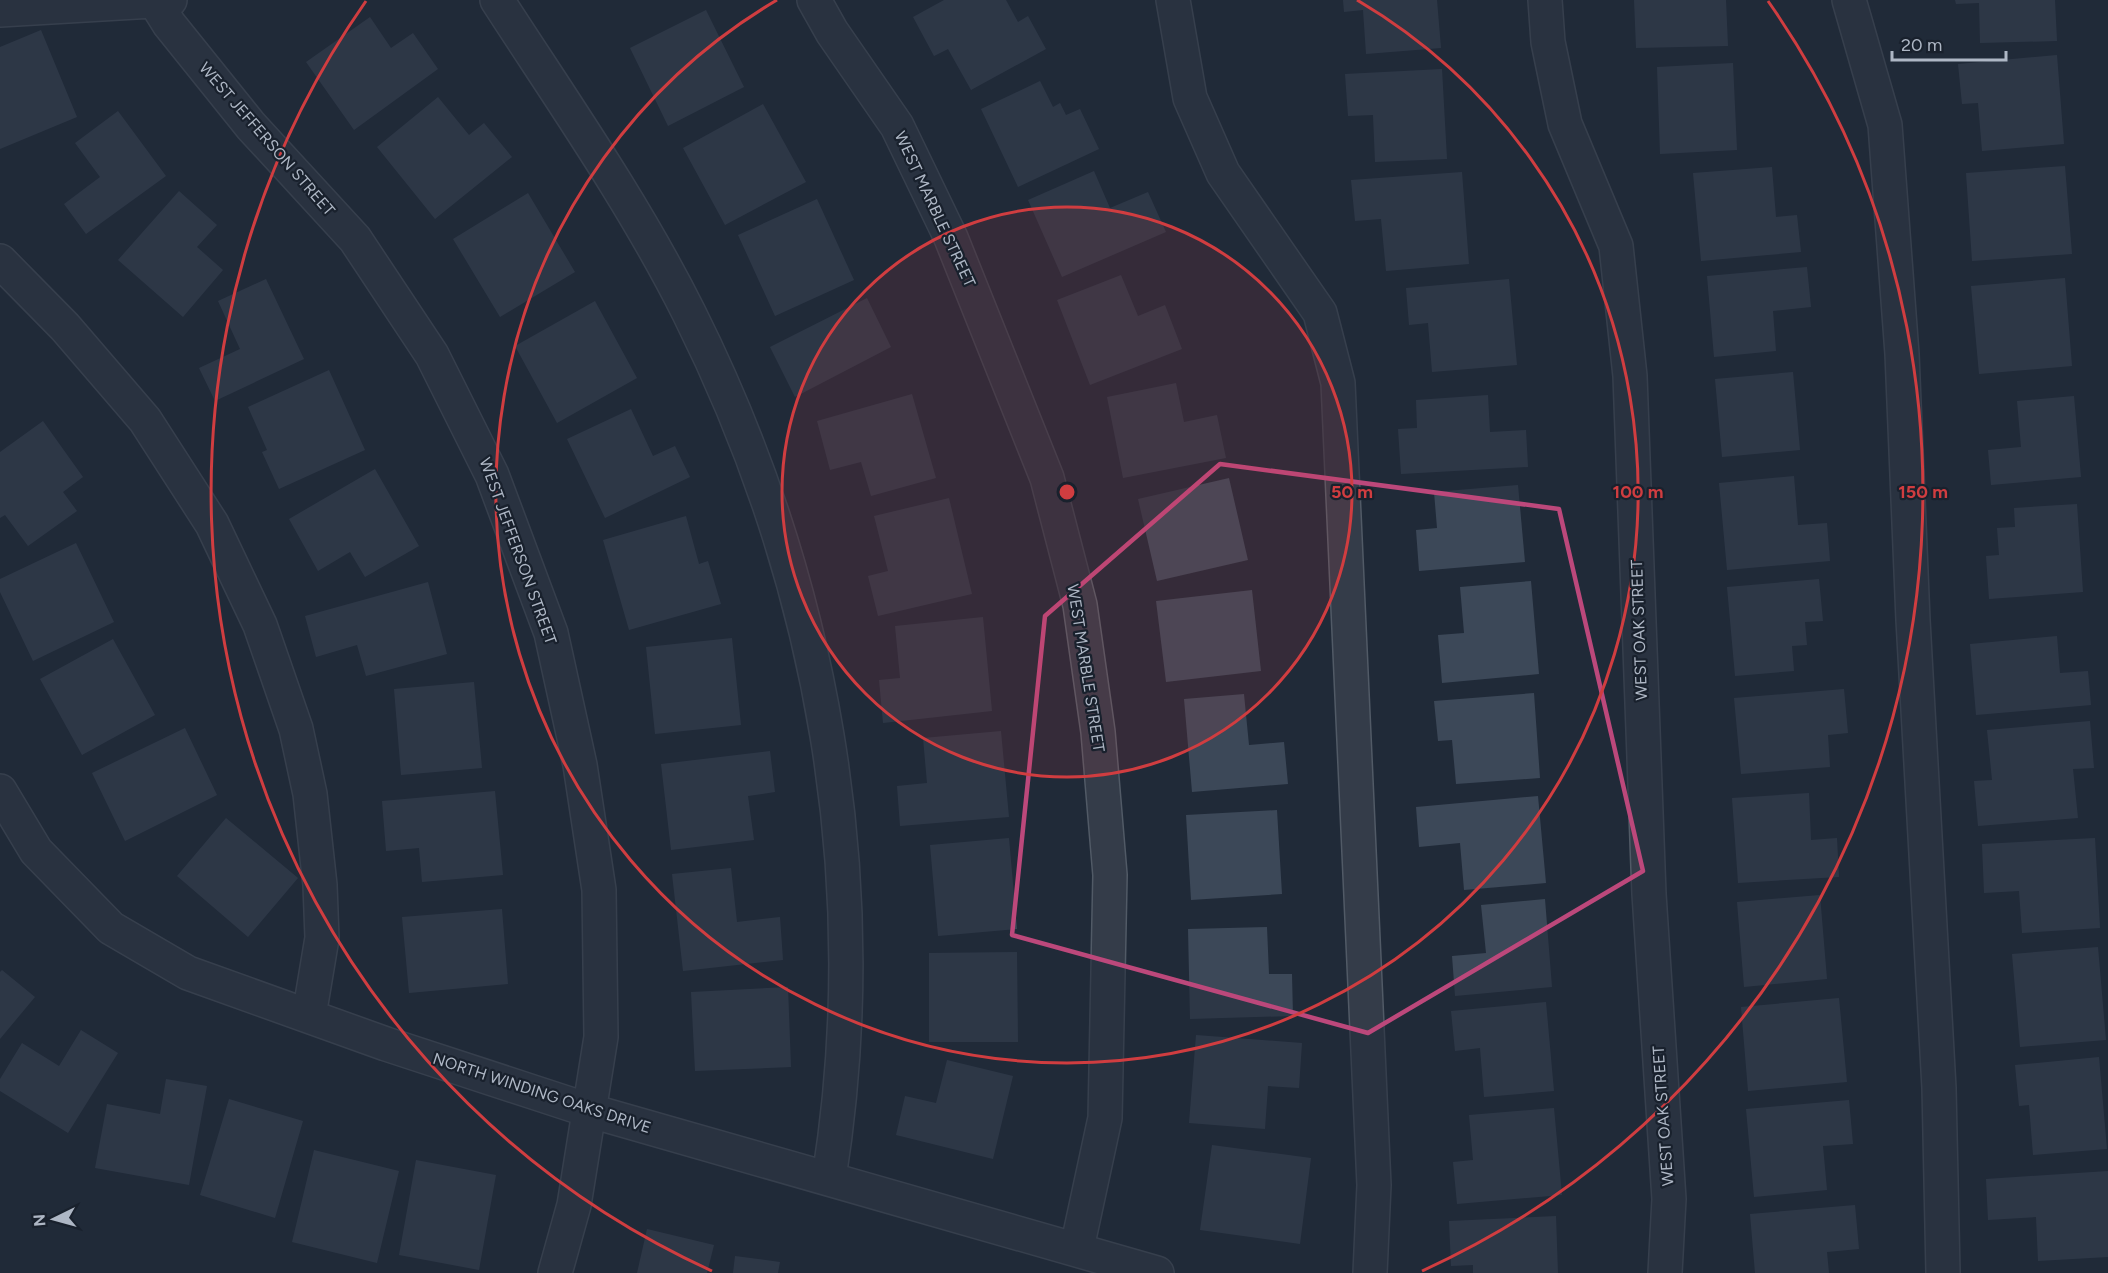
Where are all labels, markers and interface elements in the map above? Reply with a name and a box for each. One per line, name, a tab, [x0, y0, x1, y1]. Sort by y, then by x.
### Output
scale bar	[1892, 24, 2006, 62]
text: 20 m	[1901, 34, 1942, 56]
street label: WEST JEFFERSON STREET	[195, 58, 339, 220]
street label: WEST MARBLE STREET	[891, 128, 980, 290]
street label: WEST JEFFERSON STREET	[475, 455, 561, 647]
text: 50 m	[1331, 481, 1373, 503]
text: 100 m	[1613, 481, 1663, 503]
text: 150 m	[1898, 481, 1948, 503]
centre of rings	[1057, 482, 1077, 502]
street label: WEST OAK STREET	[1627, 559, 1651, 701]
street label: WEST MARBLE STREET	[1063, 583, 1109, 754]
street label: WEST OAK STREET	[1649, 1045, 1677, 1187]
street label: NORTH WINDING OAKS DRIVE	[431, 1049, 653, 1137]
north arrow	[24, 1189, 84, 1249]
text: N	[30, 1213, 50, 1227]

